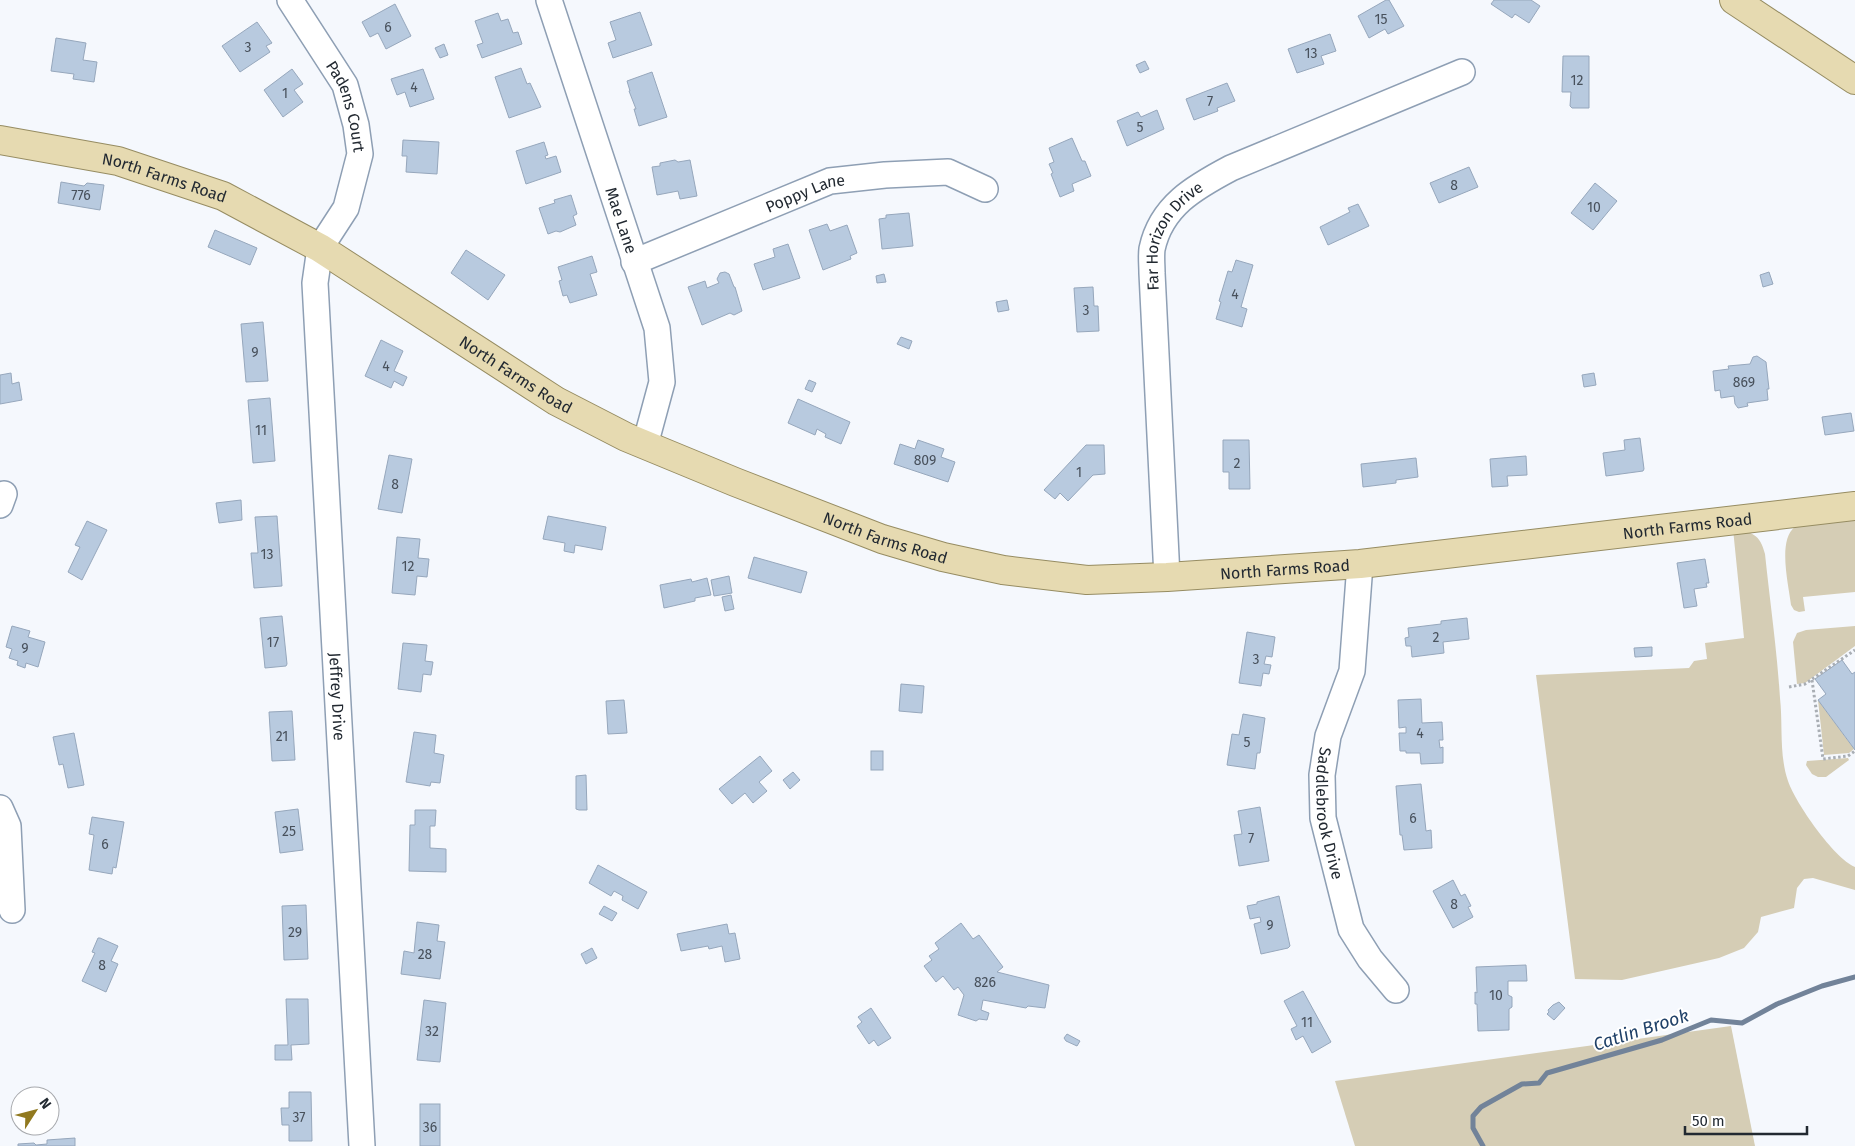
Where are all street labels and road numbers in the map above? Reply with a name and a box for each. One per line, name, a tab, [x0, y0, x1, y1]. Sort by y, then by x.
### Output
street label: Padens Court	[322, 57, 369, 153]
street label: North Farms Road	[101, 149, 229, 206]
street label: Poppy Lane	[763, 170, 846, 216]
street label: Far Horizon Drive	[1142, 177, 1206, 291]
street label: Mae Lane	[602, 185, 641, 256]
street label: North Farms Road	[456, 332, 576, 417]
street label: North Farms Road	[821, 508, 950, 567]
street label: North Farms Road	[1622, 509, 1753, 543]
street label: North Farms Road	[1219, 555, 1350, 583]
street label: Jeffrey Drive	[326, 652, 349, 741]
street label: Saddlebrook Drive	[1312, 746, 1348, 881]

